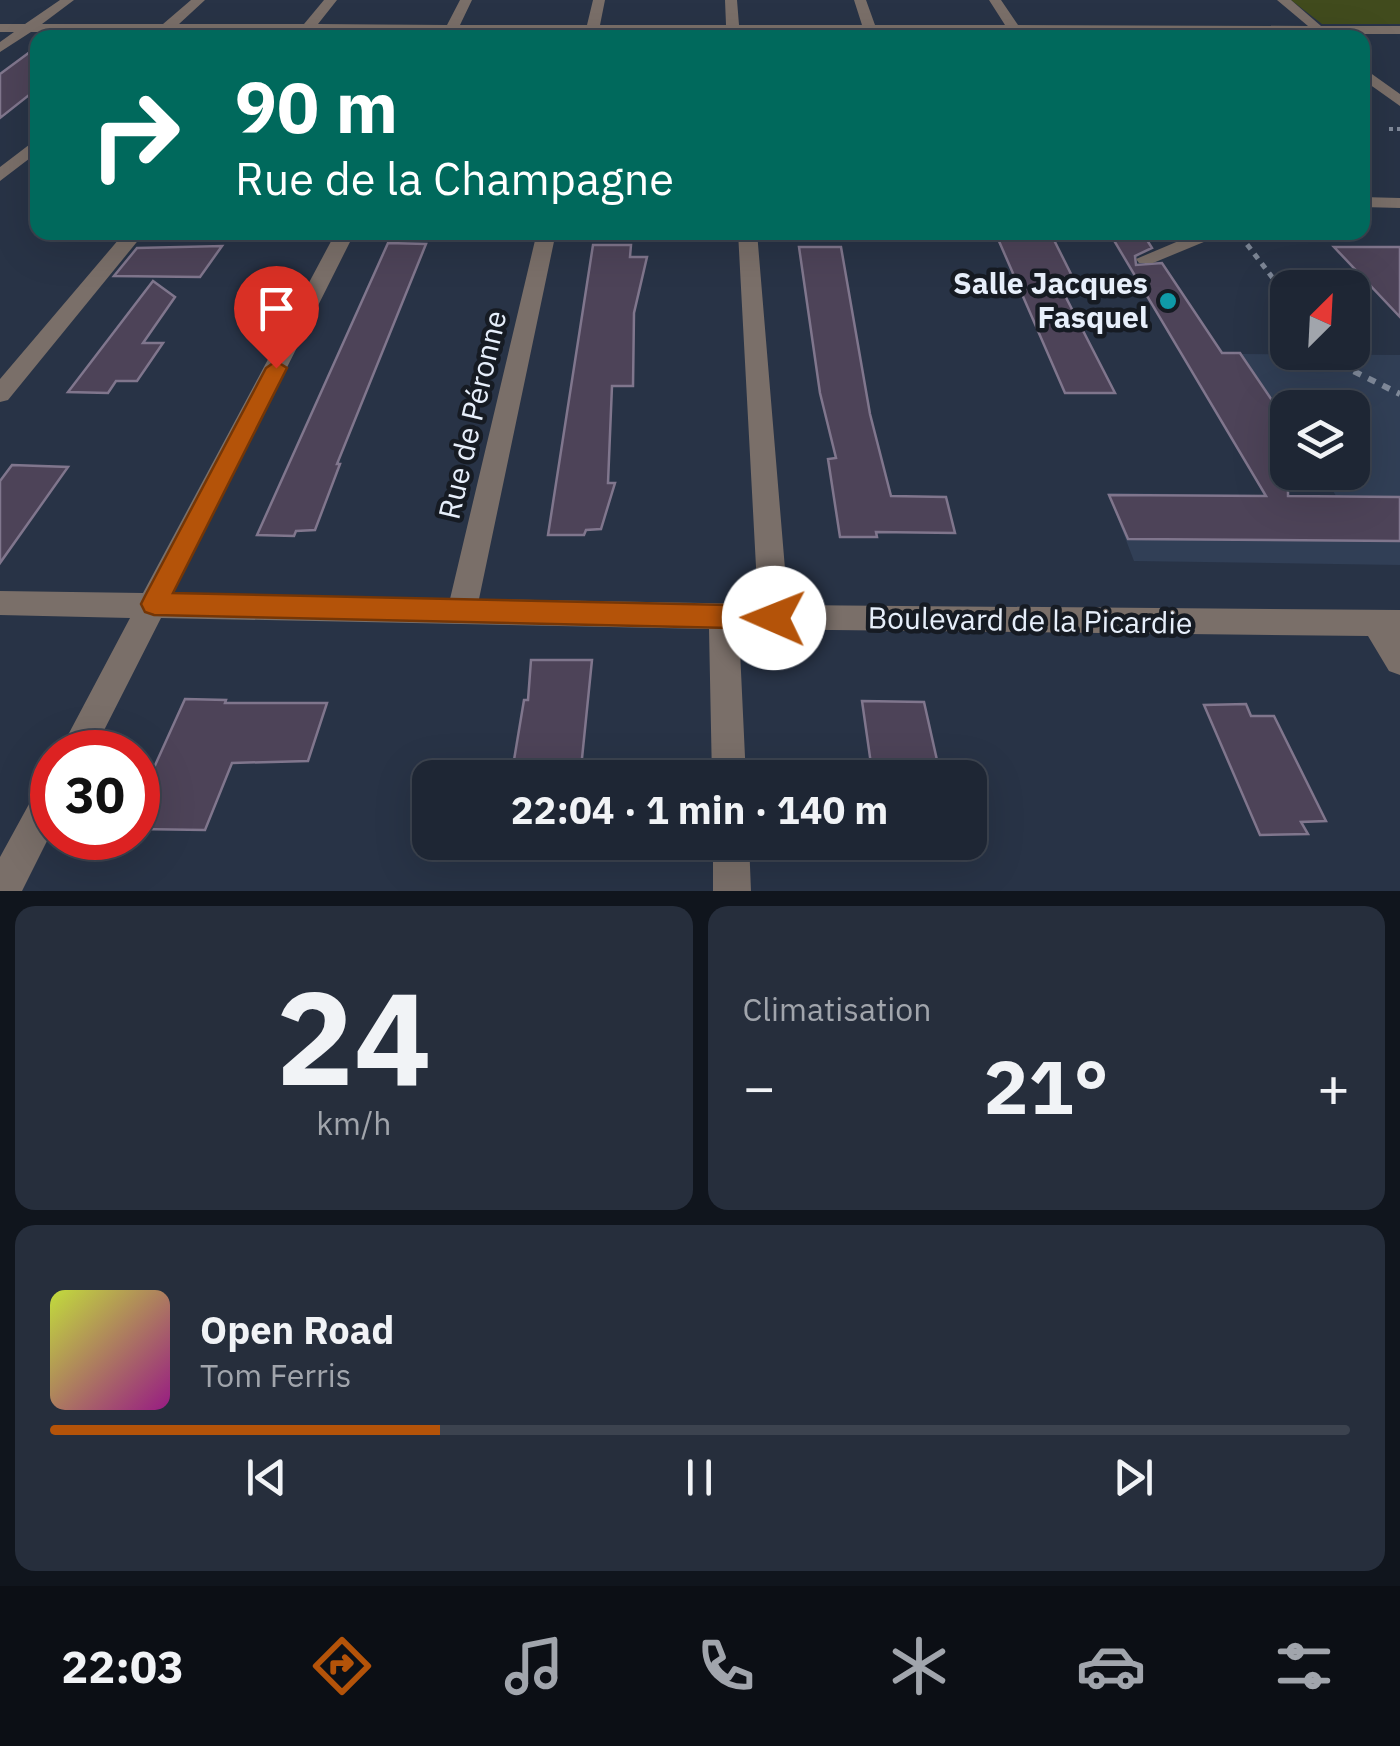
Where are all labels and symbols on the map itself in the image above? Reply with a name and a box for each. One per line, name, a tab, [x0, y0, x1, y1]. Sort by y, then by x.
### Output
place label: Salle Jacques Fasquel	[953, 263, 1148, 336]
pin	[234, 266, 319, 369]
north arrow	[1270, 270, 1370, 370]
marker: Salle Jacques Fasquel	[1157, 290, 1179, 312]
street label: Rue de Péronne	[429, 307, 514, 523]
position arrow	[722, 566, 826, 670]
street label: Boulevard de la Picardie	[867, 597, 1193, 642]
speed limit sign: 30	[30, 730, 160, 860]

